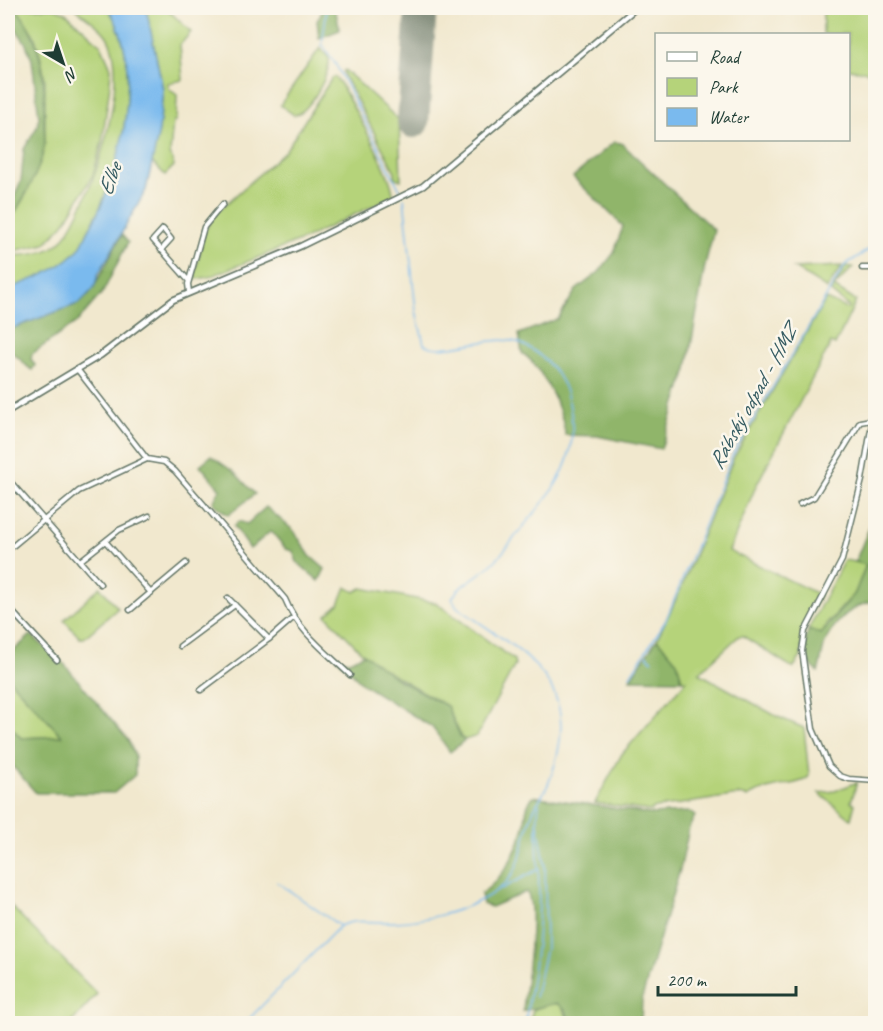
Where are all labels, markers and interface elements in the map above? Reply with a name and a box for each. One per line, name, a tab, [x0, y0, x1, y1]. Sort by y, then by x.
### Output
north arrow	[33, 33, 93, 93]
legend	[655, 33, 850, 141]
text: Road	[709, 46, 742, 68]
text: N	[59, 63, 82, 87]
text: Park	[709, 76, 739, 98]
text: Water	[709, 106, 750, 128]
water label: Elbe	[91, 156, 130, 199]
water label: Rábský odpad - HMZ	[702, 315, 807, 474]
scale bar	[658, 959, 796, 997]
text: 200 m	[667, 969, 708, 991]

